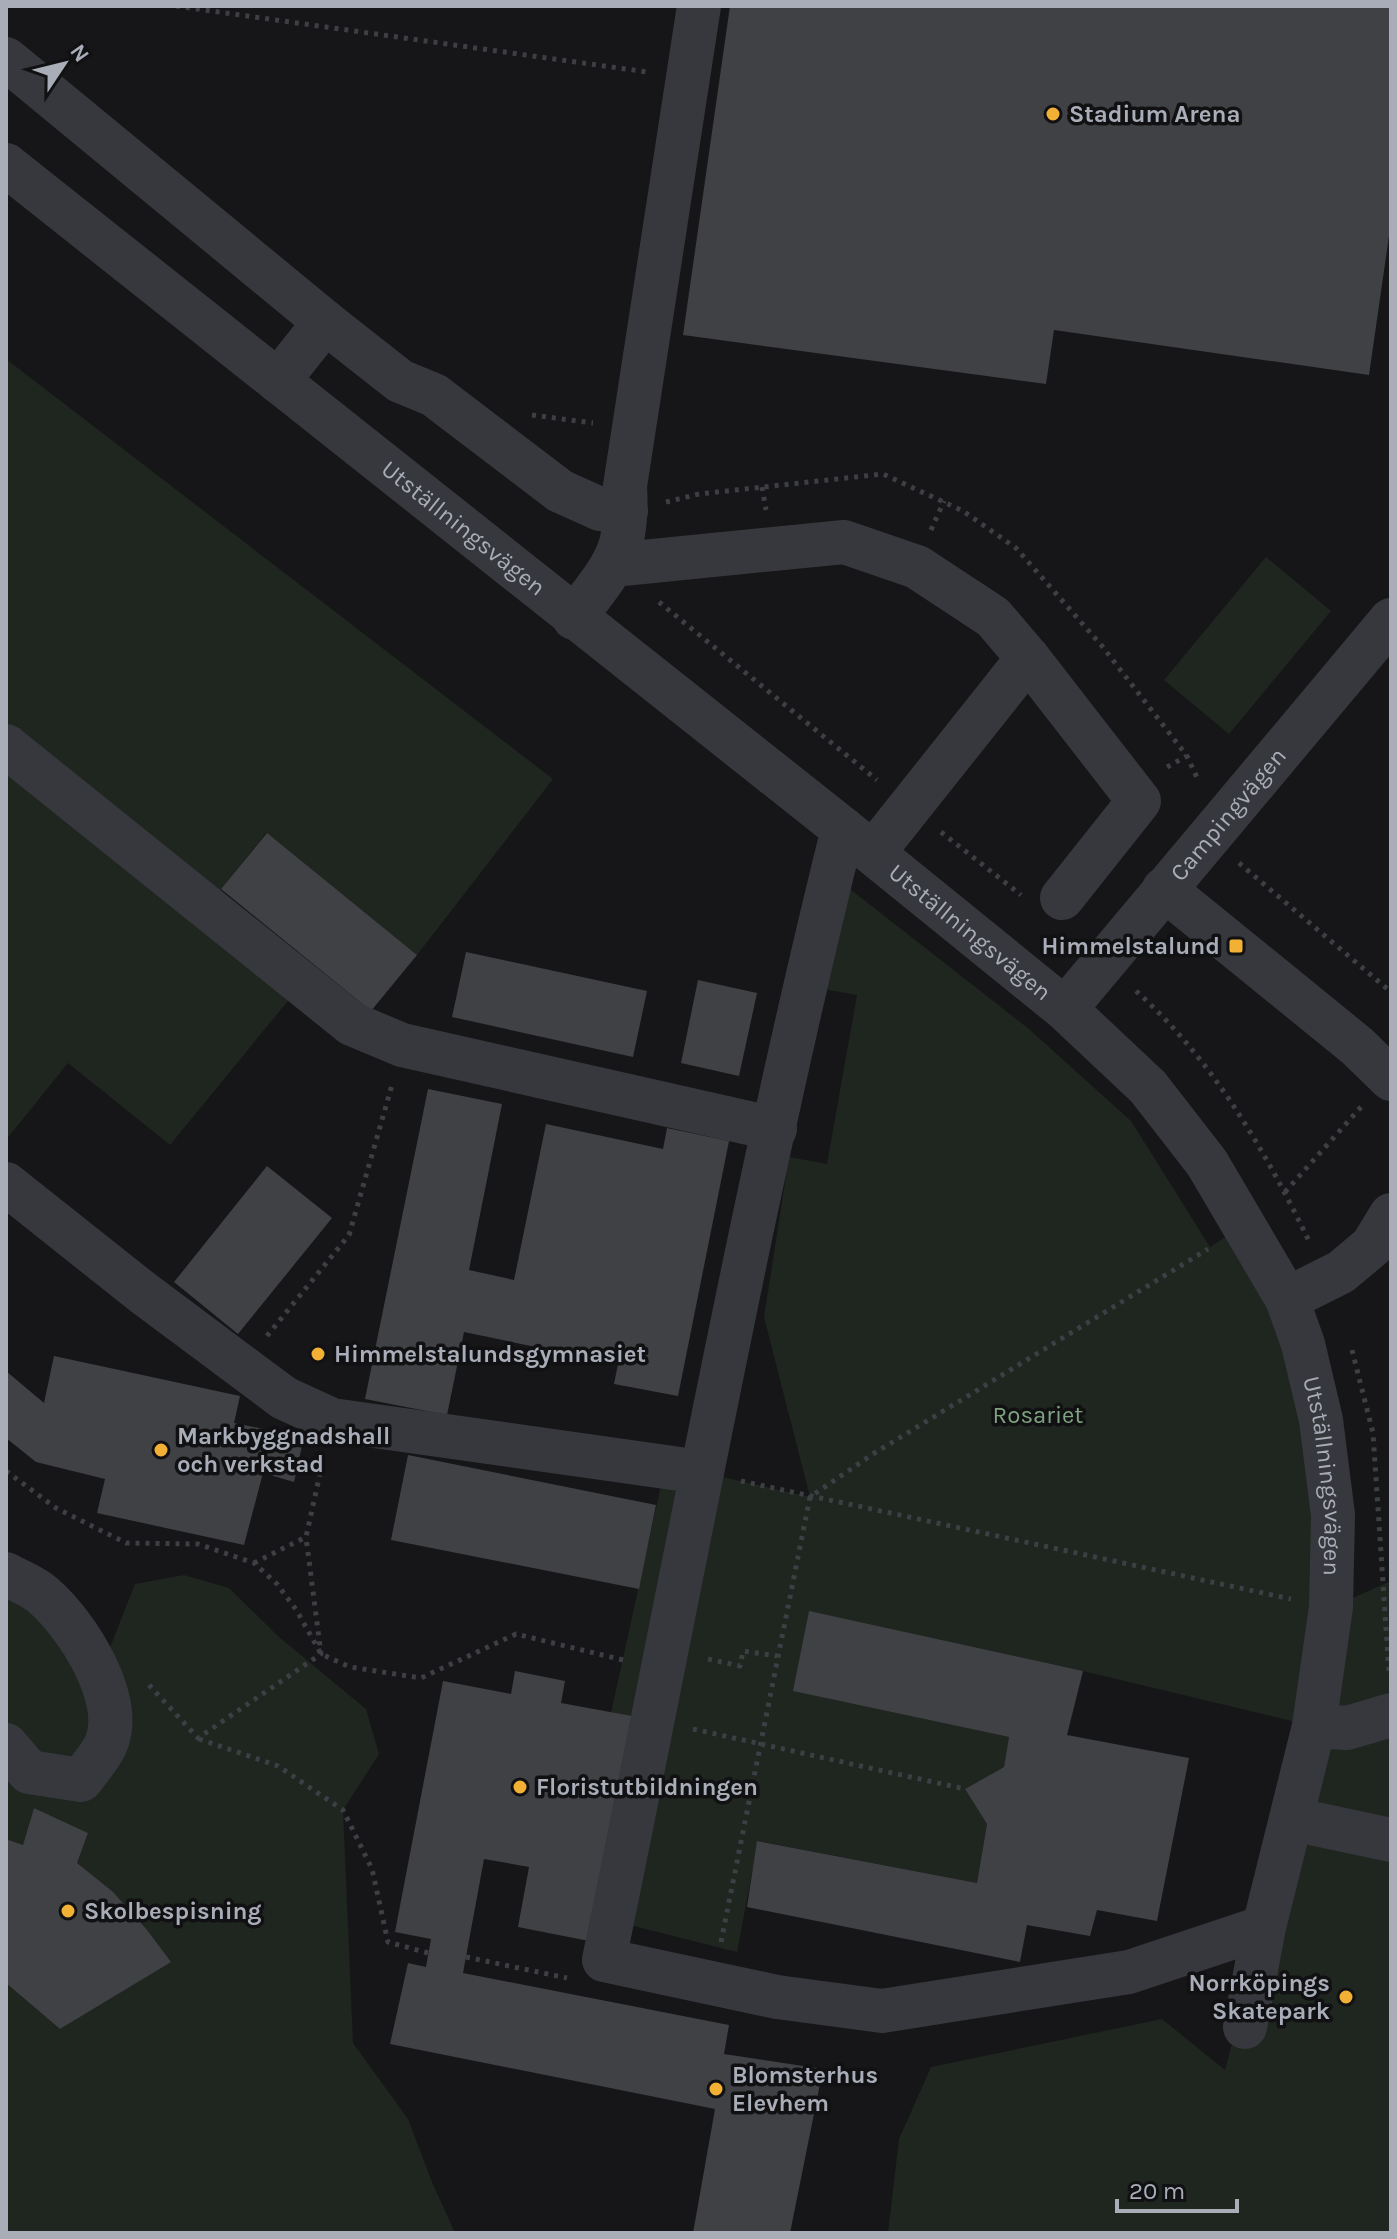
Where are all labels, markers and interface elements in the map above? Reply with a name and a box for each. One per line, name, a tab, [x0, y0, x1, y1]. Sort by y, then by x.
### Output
north arrow	[24, 24, 104, 104]
text: N	[64, 39, 95, 67]
place label: Stadium Arena	[1069, 100, 1240, 128]
marker: Stadium Arena	[1044, 105, 1062, 123]
street label: Utställningsvägen	[376, 455, 551, 601]
street label: Campingvägen	[1164, 742, 1292, 887]
street label: Utställningsvägen	[883, 858, 1057, 1006]
place label: Himmelstalund	[1041, 932, 1220, 960]
marker: Himmelstalund	[1227, 937, 1245, 955]
place label: Himmelstalundsgymnasiet	[334, 1340, 646, 1368]
marker: Himmelstalundsgymnasiet	[309, 1345, 327, 1363]
street label: Utställningsvägen	[1297, 1373, 1347, 1576]
park label: Rosariet	[993, 1401, 1083, 1429]
place label: Markbyggnadshall och verkstad	[177, 1422, 390, 1478]
marker: Markbyggnadshall och verkstad	[152, 1441, 170, 1459]
place label: Floristutbildningen	[536, 1773, 758, 1801]
marker: Floristutbildningen	[511, 1778, 529, 1796]
place label: Skolbespisning	[84, 1897, 261, 1925]
marker: Skolbespisning	[59, 1902, 77, 1920]
place label: Norrköpings Skatepark	[1188, 1969, 1330, 2025]
marker: Norrköpings Skatepark	[1337, 1988, 1355, 2006]
place label: Blomsterhus Elevhem	[732, 2061, 878, 2117]
marker: Blomsterhus Elevhem	[707, 2080, 725, 2098]
scale bar	[1117, 2163, 1237, 2213]
text: 20 m	[1129, 2177, 1185, 2205]

